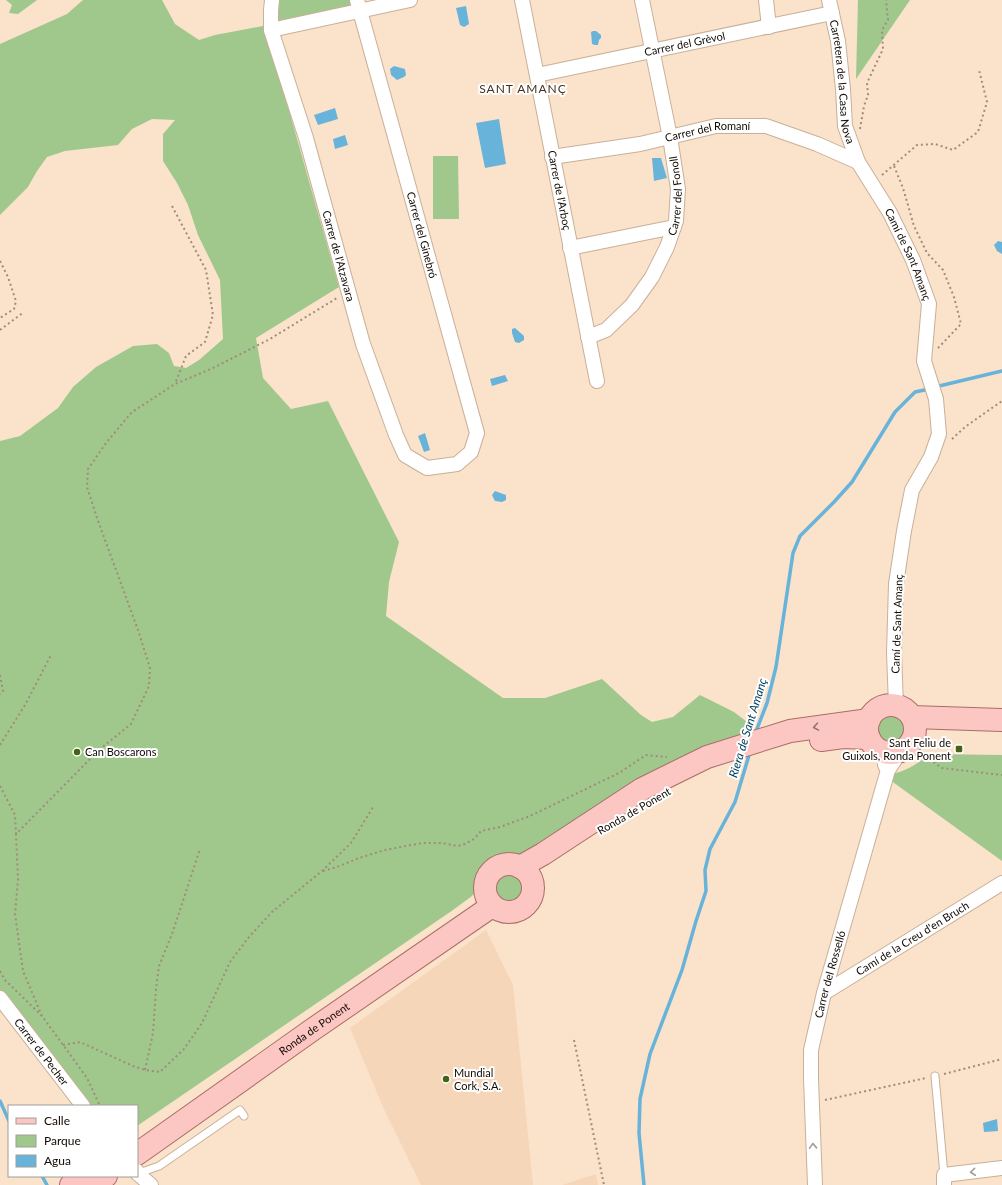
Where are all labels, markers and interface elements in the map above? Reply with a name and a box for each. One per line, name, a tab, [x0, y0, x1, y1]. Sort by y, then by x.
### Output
street label: Carretera de la Casa Nova	[827, 18, 858, 145]
street label: Carrer del Grèvol	[643, 29, 726, 58]
district label: SANT AMANÇ	[479, 81, 567, 96]
street label: Carrer del Romaní	[663, 119, 751, 144]
street label: Carrer de l'Arboç	[546, 149, 574, 231]
street label: Carrer del Fonoll	[665, 155, 684, 237]
street label: Carrer del Ginebró	[405, 190, 440, 280]
street label: Camí de Sant Amanç	[883, 206, 934, 302]
street label: Carrer de l'Atzavara	[320, 209, 358, 303]
street label: Camí de Sant Amanç	[888, 574, 905, 674]
water label: Riera de Sant Amanç	[725, 676, 770, 779]
one-way arrow	[813, 722, 820, 731]
place label: Sant Feliu de Guixols, Ronda Ponent	[842, 736, 951, 762]
marker: Sant Feliu de Guixols, Ronda Ponent	[954, 744, 964, 754]
place label: Can Boscarons	[85, 745, 157, 758]
marker: Can Boscarons	[72, 747, 82, 757]
street label: Ronda de Ponent	[595, 784, 673, 837]
street label: Camí de la Creu d'en Bruch	[853, 898, 971, 978]
street label: Carrer del Rosselló	[811, 929, 848, 1019]
street label: Ronda de Ponent	[276, 999, 352, 1057]
street label: Carrer de Pecher	[12, 1015, 72, 1088]
place label: Mundial Cork, S.A.	[454, 1066, 501, 1092]
marker: Mundial Cork, S.A.	[441, 1074, 451, 1084]
legend	[8, 1105, 138, 1177]
text: Calle	[44, 1113, 70, 1128]
text: Parque	[44, 1133, 81, 1148]
one-way arrow	[809, 1143, 818, 1149]
text: Agua	[44, 1153, 71, 1168]
one-way arrow	[970, 1167, 976, 1176]

